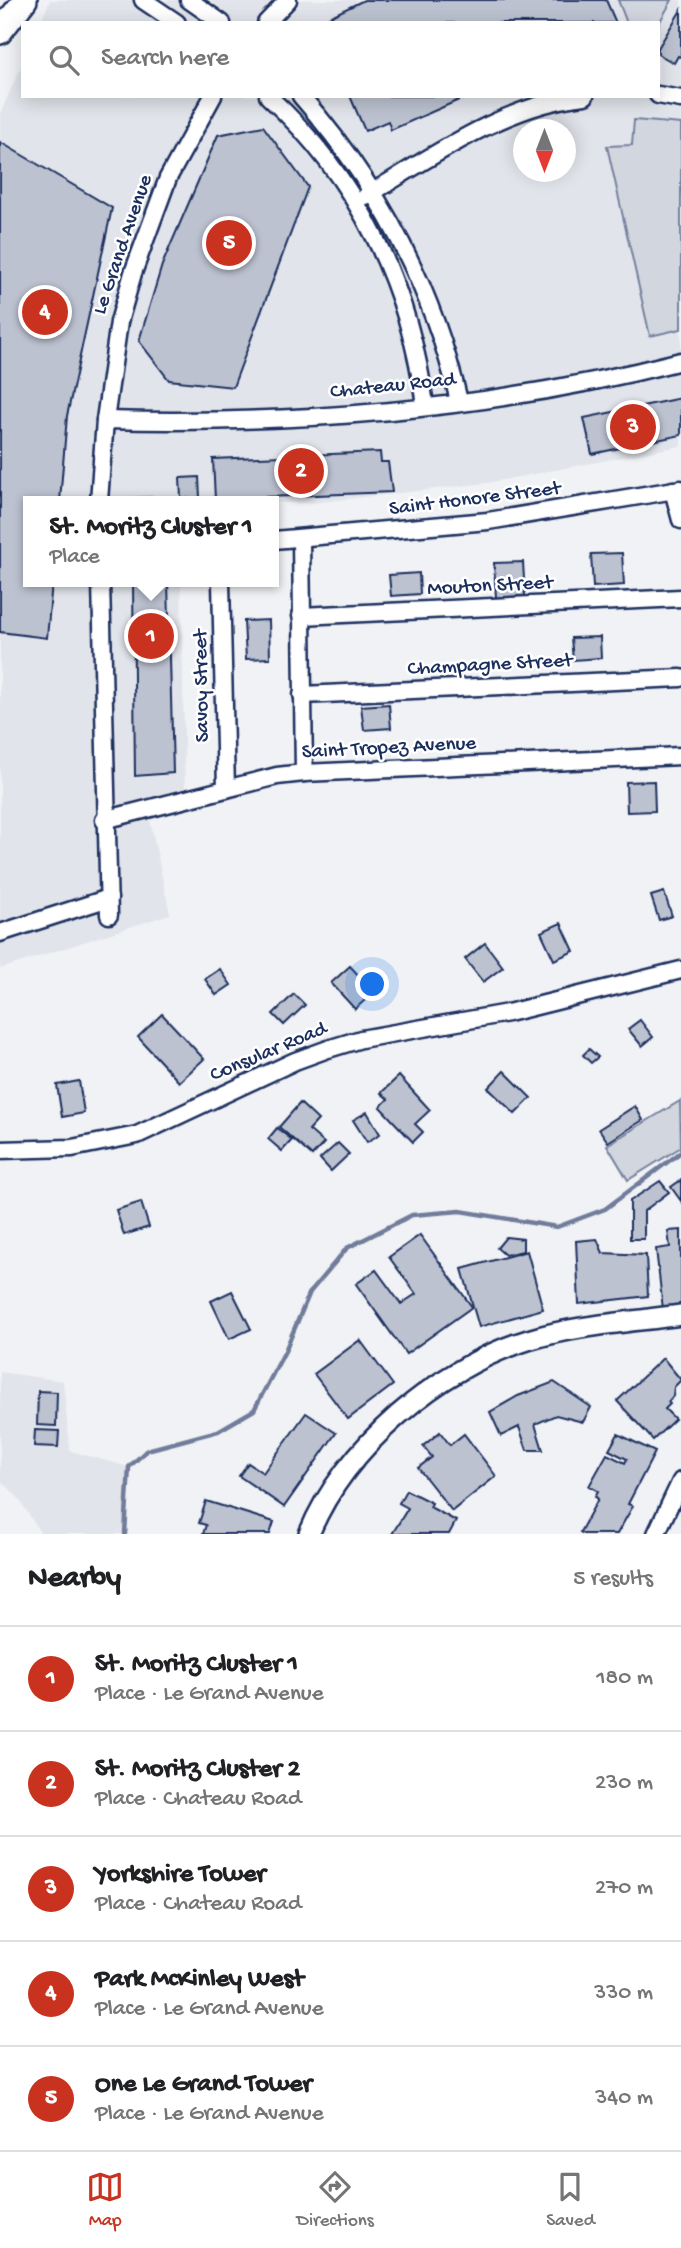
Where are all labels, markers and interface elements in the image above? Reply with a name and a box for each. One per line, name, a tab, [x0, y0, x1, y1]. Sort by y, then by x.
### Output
search box	[21, 21, 660, 98]
icon: search	[45, 41, 83, 79]
text: Search here	[101, 44, 229, 75]
north arrow	[513, 119, 576, 182]
street label: Le Grand Avenue	[88, 171, 160, 318]
pin: 5	[206, 217, 252, 269]
pin: 4	[22, 286, 68, 338]
street label: Chateau Road	[329, 368, 459, 406]
pin: 3	[610, 401, 656, 453]
pin: 2	[278, 445, 324, 497]
street label: Saint Honore Street	[388, 477, 565, 523]
popup	[23, 496, 279, 587]
text: St. Moritz Cluster 1	[49, 513, 253, 544]
text: Place	[49, 544, 100, 571]
street label: Mouton Street	[427, 571, 556, 603]
pin: 1	[128, 610, 174, 662]
street label: Savoy Street	[189, 627, 216, 743]
street label: Champagne Street	[407, 649, 575, 683]
street label: Saint Tropez Avenue	[301, 732, 478, 766]
your location	[355, 967, 389, 1001]
street label: Consular Road	[207, 1017, 333, 1089]
text: Nearby	[28, 1562, 121, 1597]
text: 5 results	[573, 1566, 653, 1593]
text: St. Moritz Cluster 1	[95, 1650, 298, 1681]
text: 1	[46, 1665, 56, 1692]
text: 180 m	[596, 1665, 653, 1692]
text: Place · Le Grand Avenue	[95, 1681, 324, 1708]
text: St. Moritz Cluster 2	[95, 1755, 300, 1786]
text: 2	[45, 1770, 57, 1797]
text: 230 m	[595, 1770, 653, 1797]
text: Place · Chateau Road	[95, 1786, 301, 1813]
text: Yorkshire Tower	[95, 1860, 266, 1891]
text: 3	[45, 1875, 57, 1902]
text: 270 m	[595, 1875, 653, 1902]
text: Place · Chateau Road	[95, 1891, 301, 1918]
text: Park McKinley West	[95, 1965, 304, 1996]
text: 4	[46, 1980, 56, 2007]
text: 330 m	[594, 1980, 653, 2007]
text: Place · Le Grand Avenue	[95, 1996, 324, 2023]
text: One Le Grand Tower	[95, 2070, 312, 2101]
text: 5	[45, 2085, 57, 2112]
text: 340 m	[595, 2085, 653, 2112]
text: Place · Le Grand Avenue	[95, 2101, 324, 2128]
tab: Map	[86, 2168, 124, 2233]
tab: Directions	[297, 2168, 374, 2233]
tab: Saved	[546, 2168, 595, 2233]

